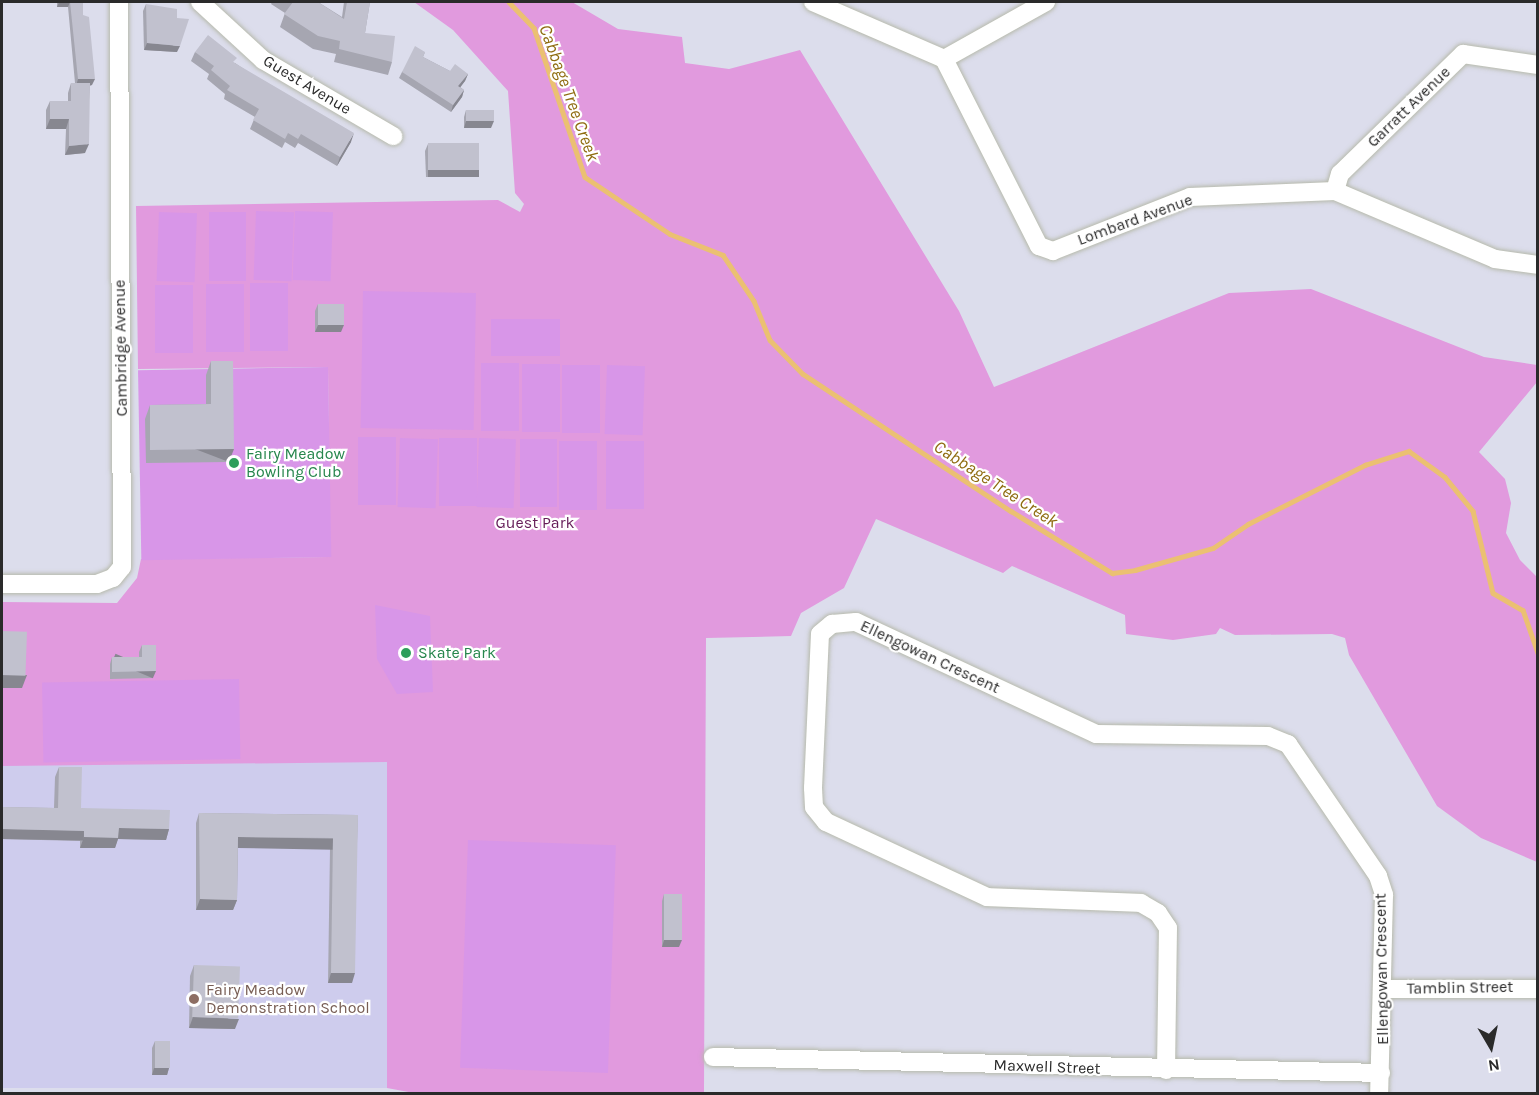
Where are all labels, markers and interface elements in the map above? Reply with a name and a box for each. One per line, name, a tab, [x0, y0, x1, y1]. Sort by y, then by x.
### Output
water label: Cabbage Tree Creek	[534, 22, 604, 164]
street label: Guest Avenue	[260, 51, 354, 119]
street label: Garratt Avenue	[1363, 63, 1455, 151]
street label: Lombard Avenue	[1075, 190, 1195, 250]
street label: Cambridge Avenue	[110, 279, 132, 417]
water label: Cabbage Tree Creek	[930, 436, 1062, 532]
place label: Fairy Meadow Bowling Club	[246, 444, 345, 482]
marker: Fairy Meadow Bowling Club	[227, 456, 241, 470]
park label: Guest Park	[496, 513, 574, 533]
street label: Ellengowan Crescent	[857, 616, 1003, 698]
place label: Skate Park	[418, 643, 496, 663]
marker: Skate Park	[399, 646, 413, 660]
street label: Ellengowan Crescent	[1371, 893, 1393, 1045]
street label: Tamblin Street	[1407, 977, 1513, 999]
place label: Fairy Meadow Demonstration School	[206, 980, 370, 1018]
marker: Fairy Meadow Demonstration School	[187, 992, 201, 1006]
north arrow	[1461, 1017, 1521, 1077]
text: N	[1487, 1055, 1501, 1076]
street label: Maxwell Street	[993, 1056, 1101, 1078]

